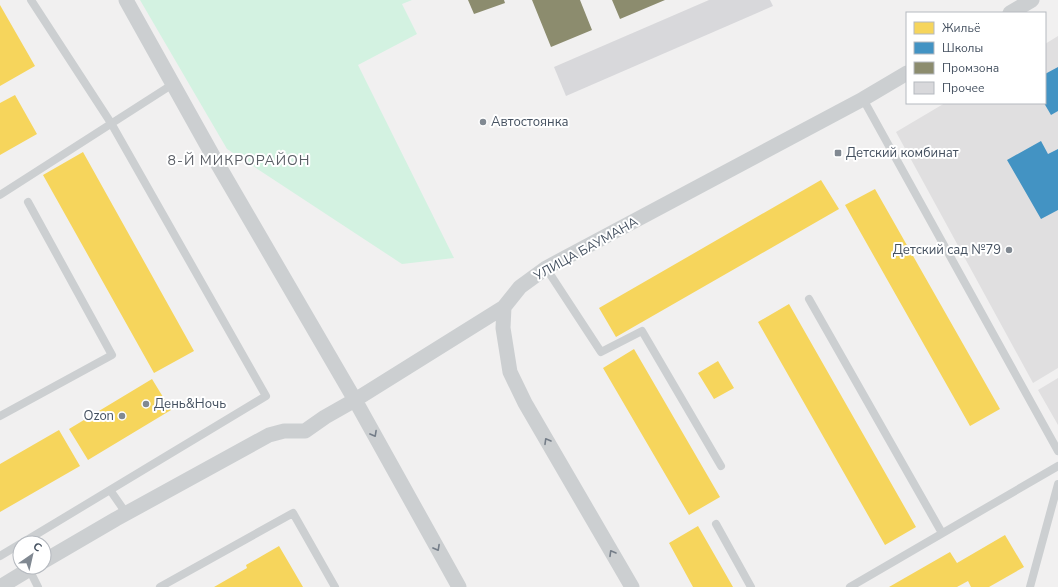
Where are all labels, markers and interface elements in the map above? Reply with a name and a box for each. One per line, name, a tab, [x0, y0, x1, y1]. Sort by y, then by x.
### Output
legend	[906, 12, 1046, 104]
text: Жильё	[942, 20, 980, 36]
text: Школы	[942, 40, 983, 56]
text: Промзона	[942, 60, 999, 76]
text: Прочее	[942, 80, 985, 96]
place label: Автостоянка	[491, 113, 569, 131]
marker: Автостоянка	[478, 117, 488, 127]
place label: Детский комбинат	[846, 144, 959, 162]
marker: Детский комбинат	[833, 148, 843, 158]
district label: 8-Й МИКРОРАЙОН	[168, 151, 310, 170]
street label: УЛИЦА БАУМАНА	[530, 213, 642, 286]
place label: Детский сад №79	[893, 241, 1001, 259]
marker: Детский сад №79	[1004, 245, 1014, 255]
place label: День&Ночь	[154, 395, 226, 413]
marker: День&Ночь	[141, 399, 151, 409]
place label: Ozon	[84, 407, 114, 425]
marker: Ozon	[117, 411, 127, 421]
one-way arrow	[369, 430, 376, 438]
one-way arrow	[544, 438, 551, 445]
north arrow	[12, 535, 52, 575]
text: С	[30, 539, 45, 556]
one-way arrow	[433, 544, 440, 551]
one-way arrow	[610, 550, 617, 557]

